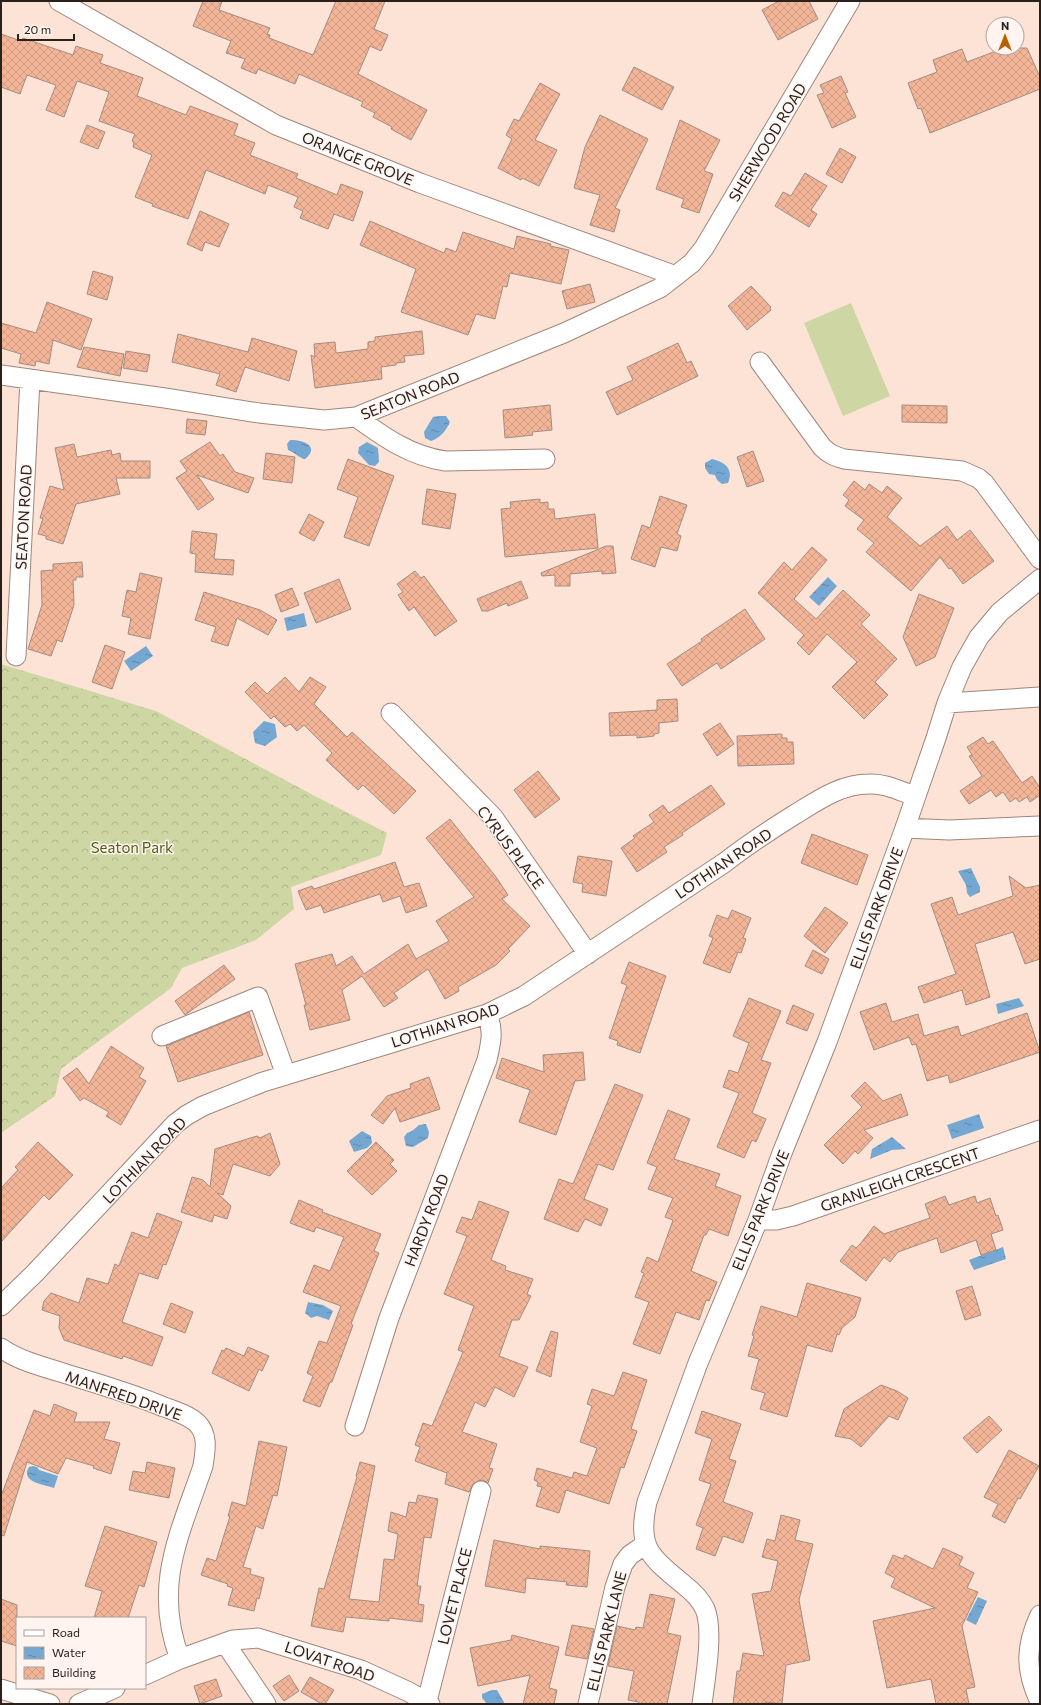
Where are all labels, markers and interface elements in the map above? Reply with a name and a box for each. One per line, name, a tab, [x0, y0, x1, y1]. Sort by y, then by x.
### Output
scale bar	[18, 16, 74, 42]
north arrow	[985, 16, 1025, 56]
text: N	[1001, 19, 1009, 32]
text: 20 m	[24, 22, 51, 36]
street label: SHERWOOD ROAD	[724, 79, 810, 205]
street label: ORANGE GROVE	[300, 127, 416, 189]
street label: SEATON ROAD	[358, 367, 462, 423]
street label: SEATON ROAD	[11, 464, 35, 570]
street label: CYRUS PLACE	[474, 802, 548, 892]
street label: LOTHIAN ROAD	[671, 824, 775, 902]
park label: Seaton Park	[91, 838, 173, 856]
street label: ELLIS PARK DRIVE	[846, 845, 906, 971]
street label: LOTHIAN ROAD	[389, 999, 501, 1051]
street label: LOTHIAN ROAD	[98, 1113, 190, 1207]
street label: GRANLEIGH CRESCENT	[818, 1143, 983, 1215]
street label: ELLIS PARK DRIVE	[728, 1147, 792, 1273]
street label: HARDY ROAD	[400, 1171, 452, 1269]
street label: MANFRED DRIVE	[63, 1367, 185, 1423]
street label: LOVET PLACE	[433, 1546, 475, 1646]
street label: ELLIS PARK LANE	[582, 1569, 630, 1693]
legend	[16, 1617, 146, 1689]
text: Road	[52, 1625, 80, 1639]
street label: LOVAT ROAD	[283, 1637, 377, 1685]
text: Water	[52, 1645, 86, 1659]
text: Building	[52, 1665, 96, 1679]

